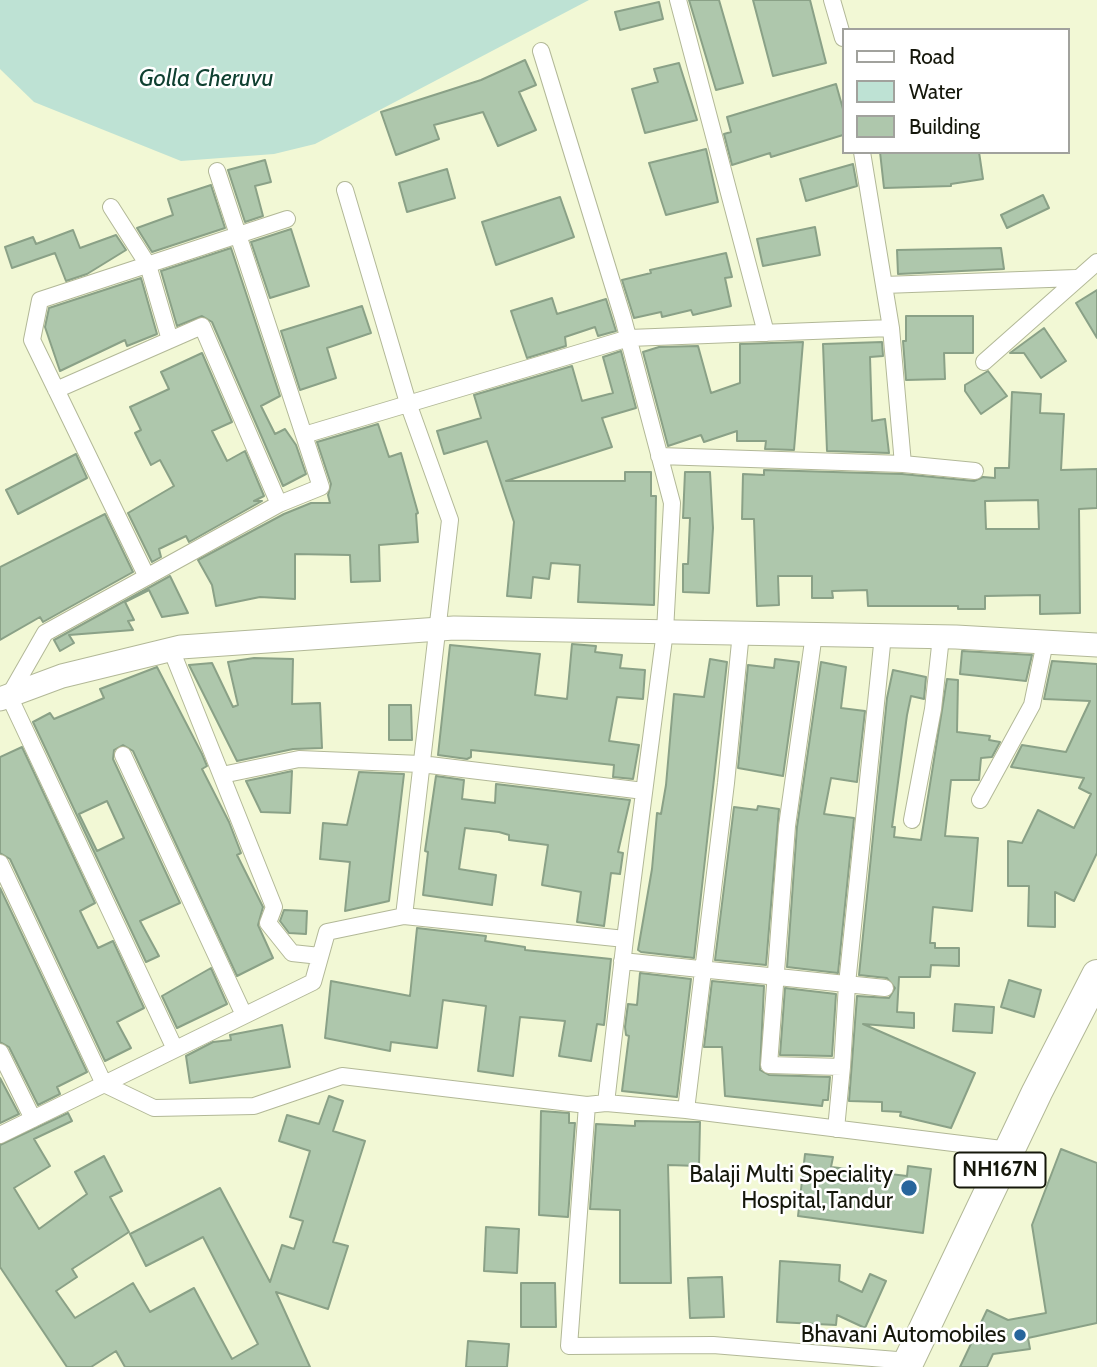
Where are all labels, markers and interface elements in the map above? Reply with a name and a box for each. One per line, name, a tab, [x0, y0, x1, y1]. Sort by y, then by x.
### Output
legend	[842, 28, 1069, 154]
text: Road	[909, 44, 955, 69]
water label: Golla Cheruvu	[139, 65, 273, 93]
text: Water	[909, 79, 962, 104]
text: Building	[909, 114, 980, 139]
road number: NH167N	[954, 1152, 1046, 1188]
place label: Balaji Multi Speciality Hospital,Tandur	[689, 1161, 893, 1215]
marker: Balaji Multi Speciality Hospital,Tandur	[899, 1178, 919, 1198]
place label: Bhavani Automobiles	[801, 1321, 1006, 1349]
marker: Bhavani Automobiles	[1012, 1327, 1028, 1343]

